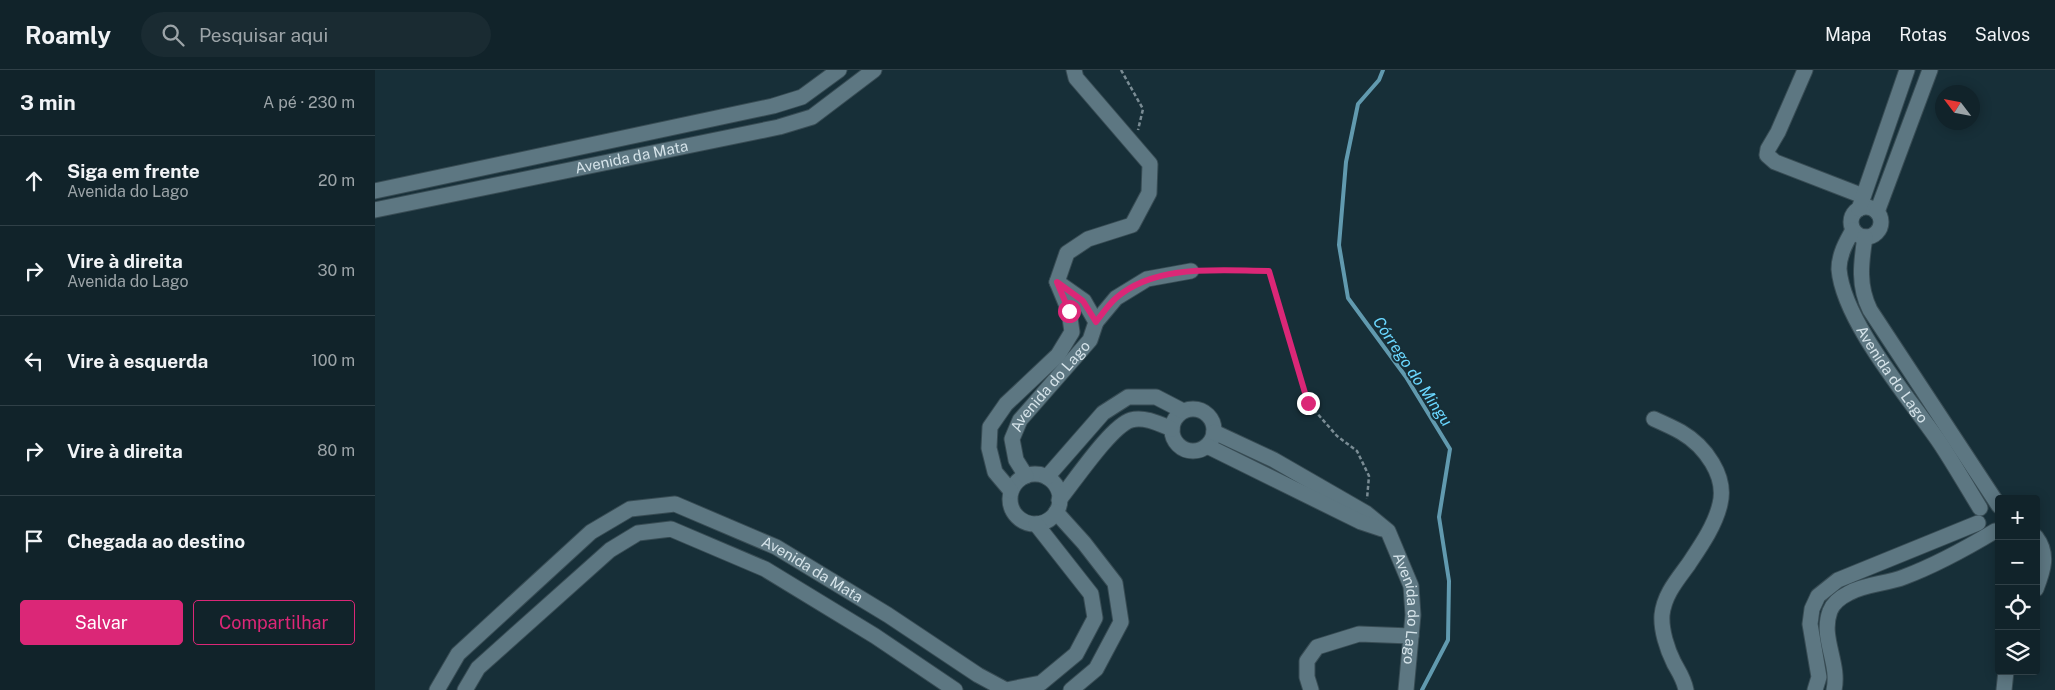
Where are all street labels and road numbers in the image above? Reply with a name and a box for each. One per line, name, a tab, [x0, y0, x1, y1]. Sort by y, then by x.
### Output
street label: Avenida da Mata	[574, 137, 690, 177]
street label: Avenida do Lago	[1853, 322, 1932, 426]
street label: Avenida do Lago	[1007, 337, 1093, 434]
street label: Avenida da Mata	[759, 533, 866, 606]
street label: Avenida do Lago	[1390, 550, 1422, 665]

